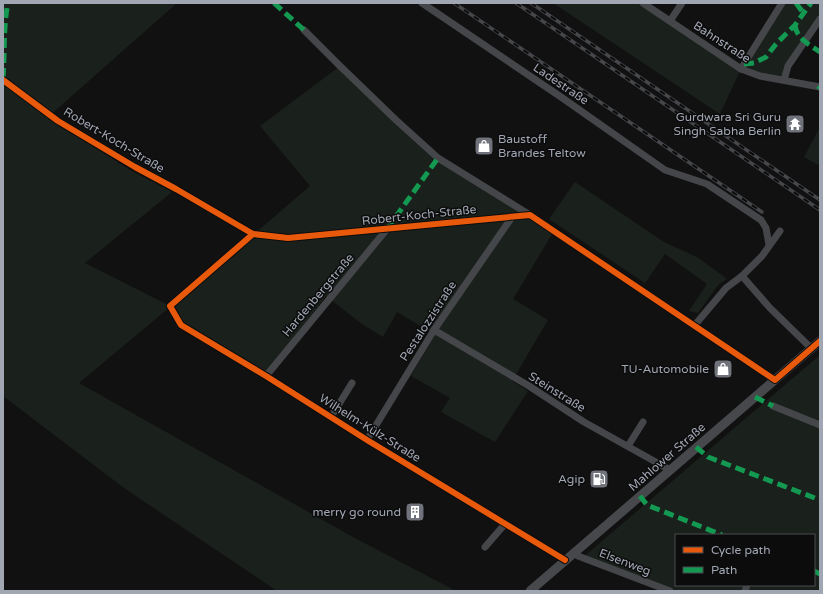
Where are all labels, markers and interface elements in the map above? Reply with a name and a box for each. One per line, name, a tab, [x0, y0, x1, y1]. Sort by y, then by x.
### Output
street label: Bahnstraße	[691, 18, 753, 66]
street label: Ladestraße	[531, 60, 592, 108]
street label: Robert-Koch-Straße	[61, 104, 167, 176]
place label: Gurdwara Sri Guru Singh Sabha Berlin	[674, 110, 781, 138]
temple icon: Gurdwara Sri Guru Singh Sabha Berlin	[784, 113, 806, 135]
place label: Baustoff Brandes Teltow	[498, 132, 586, 160]
shop icon: Baustoff Brandes Teltow	[473, 135, 495, 157]
street label: Robert-Koch-Straße	[361, 202, 477, 228]
street label: Hardenbergstraße	[279, 251, 357, 339]
street label: Pestalozzistraße	[397, 278, 459, 364]
shop icon: TU-Automobile	[712, 358, 734, 380]
place label: TU-Automobile	[621, 362, 709, 376]
street label: Steinstraße	[526, 369, 588, 415]
street label: Wilhelm-Külz-Straße	[317, 391, 424, 465]
street label: Mahlower Straße	[626, 420, 708, 494]
fuel station icon: Agip	[588, 468, 610, 490]
place label: Agip	[558, 472, 585, 486]
building icon: merry go round	[404, 501, 426, 523]
place label: merry go round	[313, 505, 401, 519]
legend	[675, 534, 815, 586]
text: Cycle path	[711, 543, 770, 557]
street label: Elsenweg	[597, 546, 653, 578]
text: Path	[711, 563, 737, 577]

